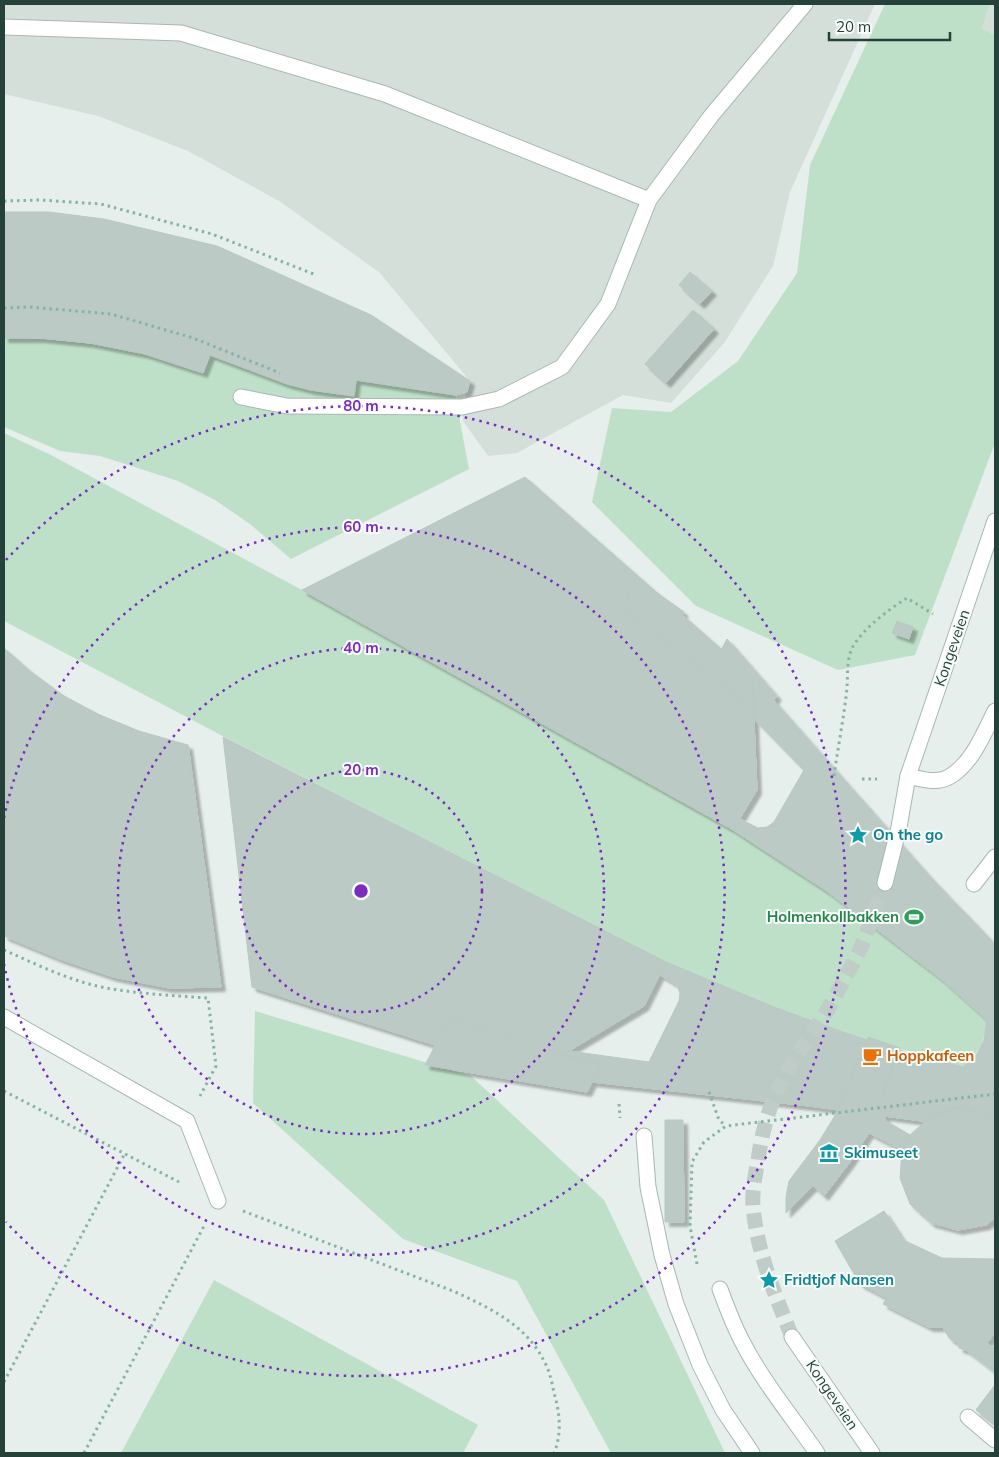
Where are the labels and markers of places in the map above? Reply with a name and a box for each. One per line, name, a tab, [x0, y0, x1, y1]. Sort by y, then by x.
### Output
place icon: On the go	[847, 824, 869, 846]
place label: On the go	[873, 825, 943, 844]
centre of rings	[352, 882, 370, 900]
sports icon: Holmenkollbakken	[903, 906, 925, 928]
place label: Holmenkollbakken	[767, 907, 899, 926]
cafe icon: Hoppkafeen	[861, 1045, 883, 1067]
place label: Hoppkafeen	[887, 1046, 974, 1065]
museum icon: Skimuseet	[818, 1142, 840, 1164]
place label: Skimuseet	[844, 1143, 918, 1162]
place icon: Fridtjof Nansen	[758, 1269, 780, 1291]
place label: Fridtjof Nansen	[784, 1270, 894, 1289]

